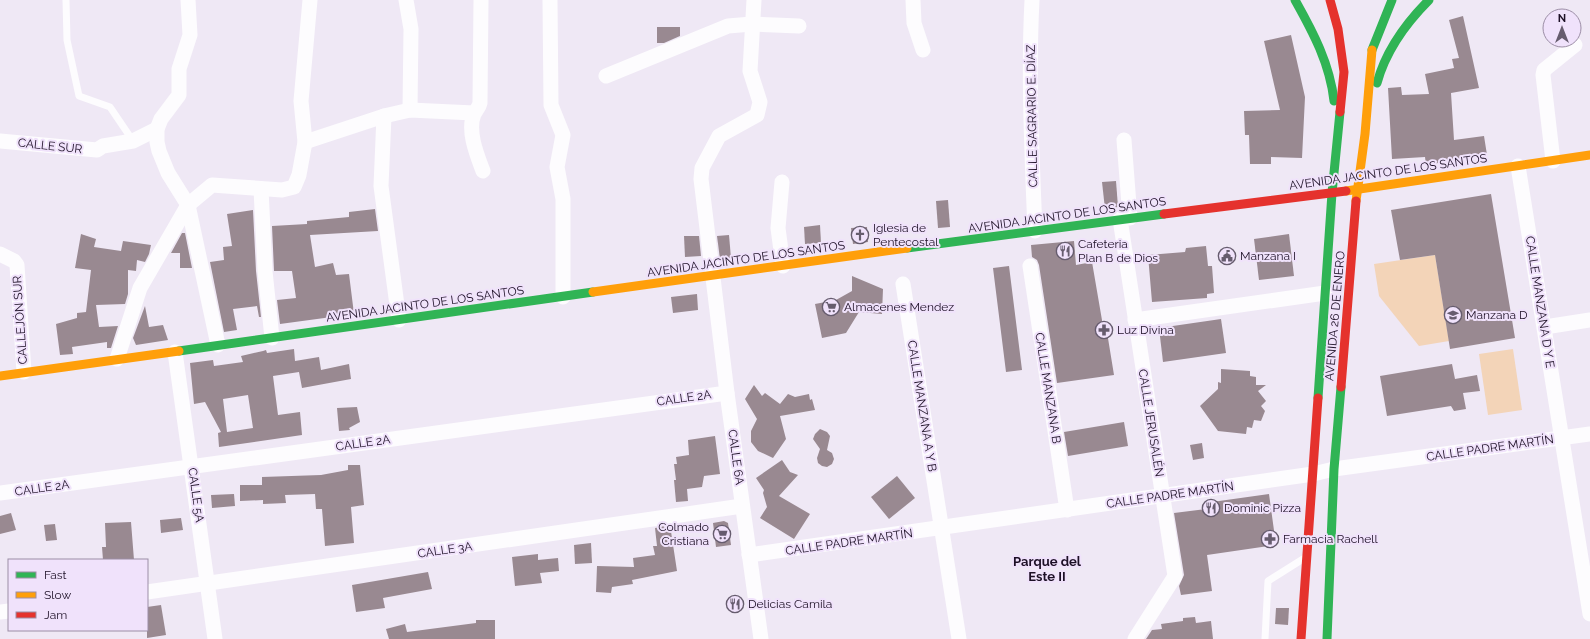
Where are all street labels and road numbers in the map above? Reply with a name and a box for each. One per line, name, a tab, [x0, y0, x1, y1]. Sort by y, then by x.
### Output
street label: CALLE SAGRARIO E. DÍAZ	[1024, 44, 1040, 187]
street label: CALLE SUR	[17, 136, 83, 156]
street label: AVENIDA JACINTO DE LOS SANTOS	[1288, 151, 1488, 193]
street label: AVENIDA JACINTO DE LOS SANTOS	[967, 194, 1167, 236]
street label: CALLE MANZANA D Y E	[1523, 235, 1557, 369]
street label: AVENIDA JACINTO DE LOS SANTOS	[646, 238, 846, 280]
street label: AVENIDA 26 DE ENERO	[1322, 250, 1348, 382]
street label: CALLEJÓN SUR	[10, 275, 30, 365]
street label: AVENIDA JACINTO DE LOS SANTOS	[325, 283, 525, 325]
street label: CALLE MANZANA B	[1032, 331, 1064, 445]
street label: CALLE MANZANA A Y B	[905, 339, 939, 473]
street label: CALLE JERUSALÉN	[1136, 368, 1166, 478]
street label: CALLE 2A	[656, 387, 712, 409]
street label: CALLE 6A	[725, 428, 747, 486]
street label: CALLE 2A	[335, 432, 391, 454]
street label: CALLE PADRE MARTÍN	[1426, 432, 1554, 464]
street label: CALLE 5A	[185, 467, 207, 523]
street label: CALLE 2A	[14, 477, 70, 499]
street label: CALLE PADRE MARTÍN	[1106, 479, 1234, 511]
street label: CALLE PADRE MARTÍN	[785, 526, 913, 558]
street label: CALLE 3A	[417, 539, 473, 561]

